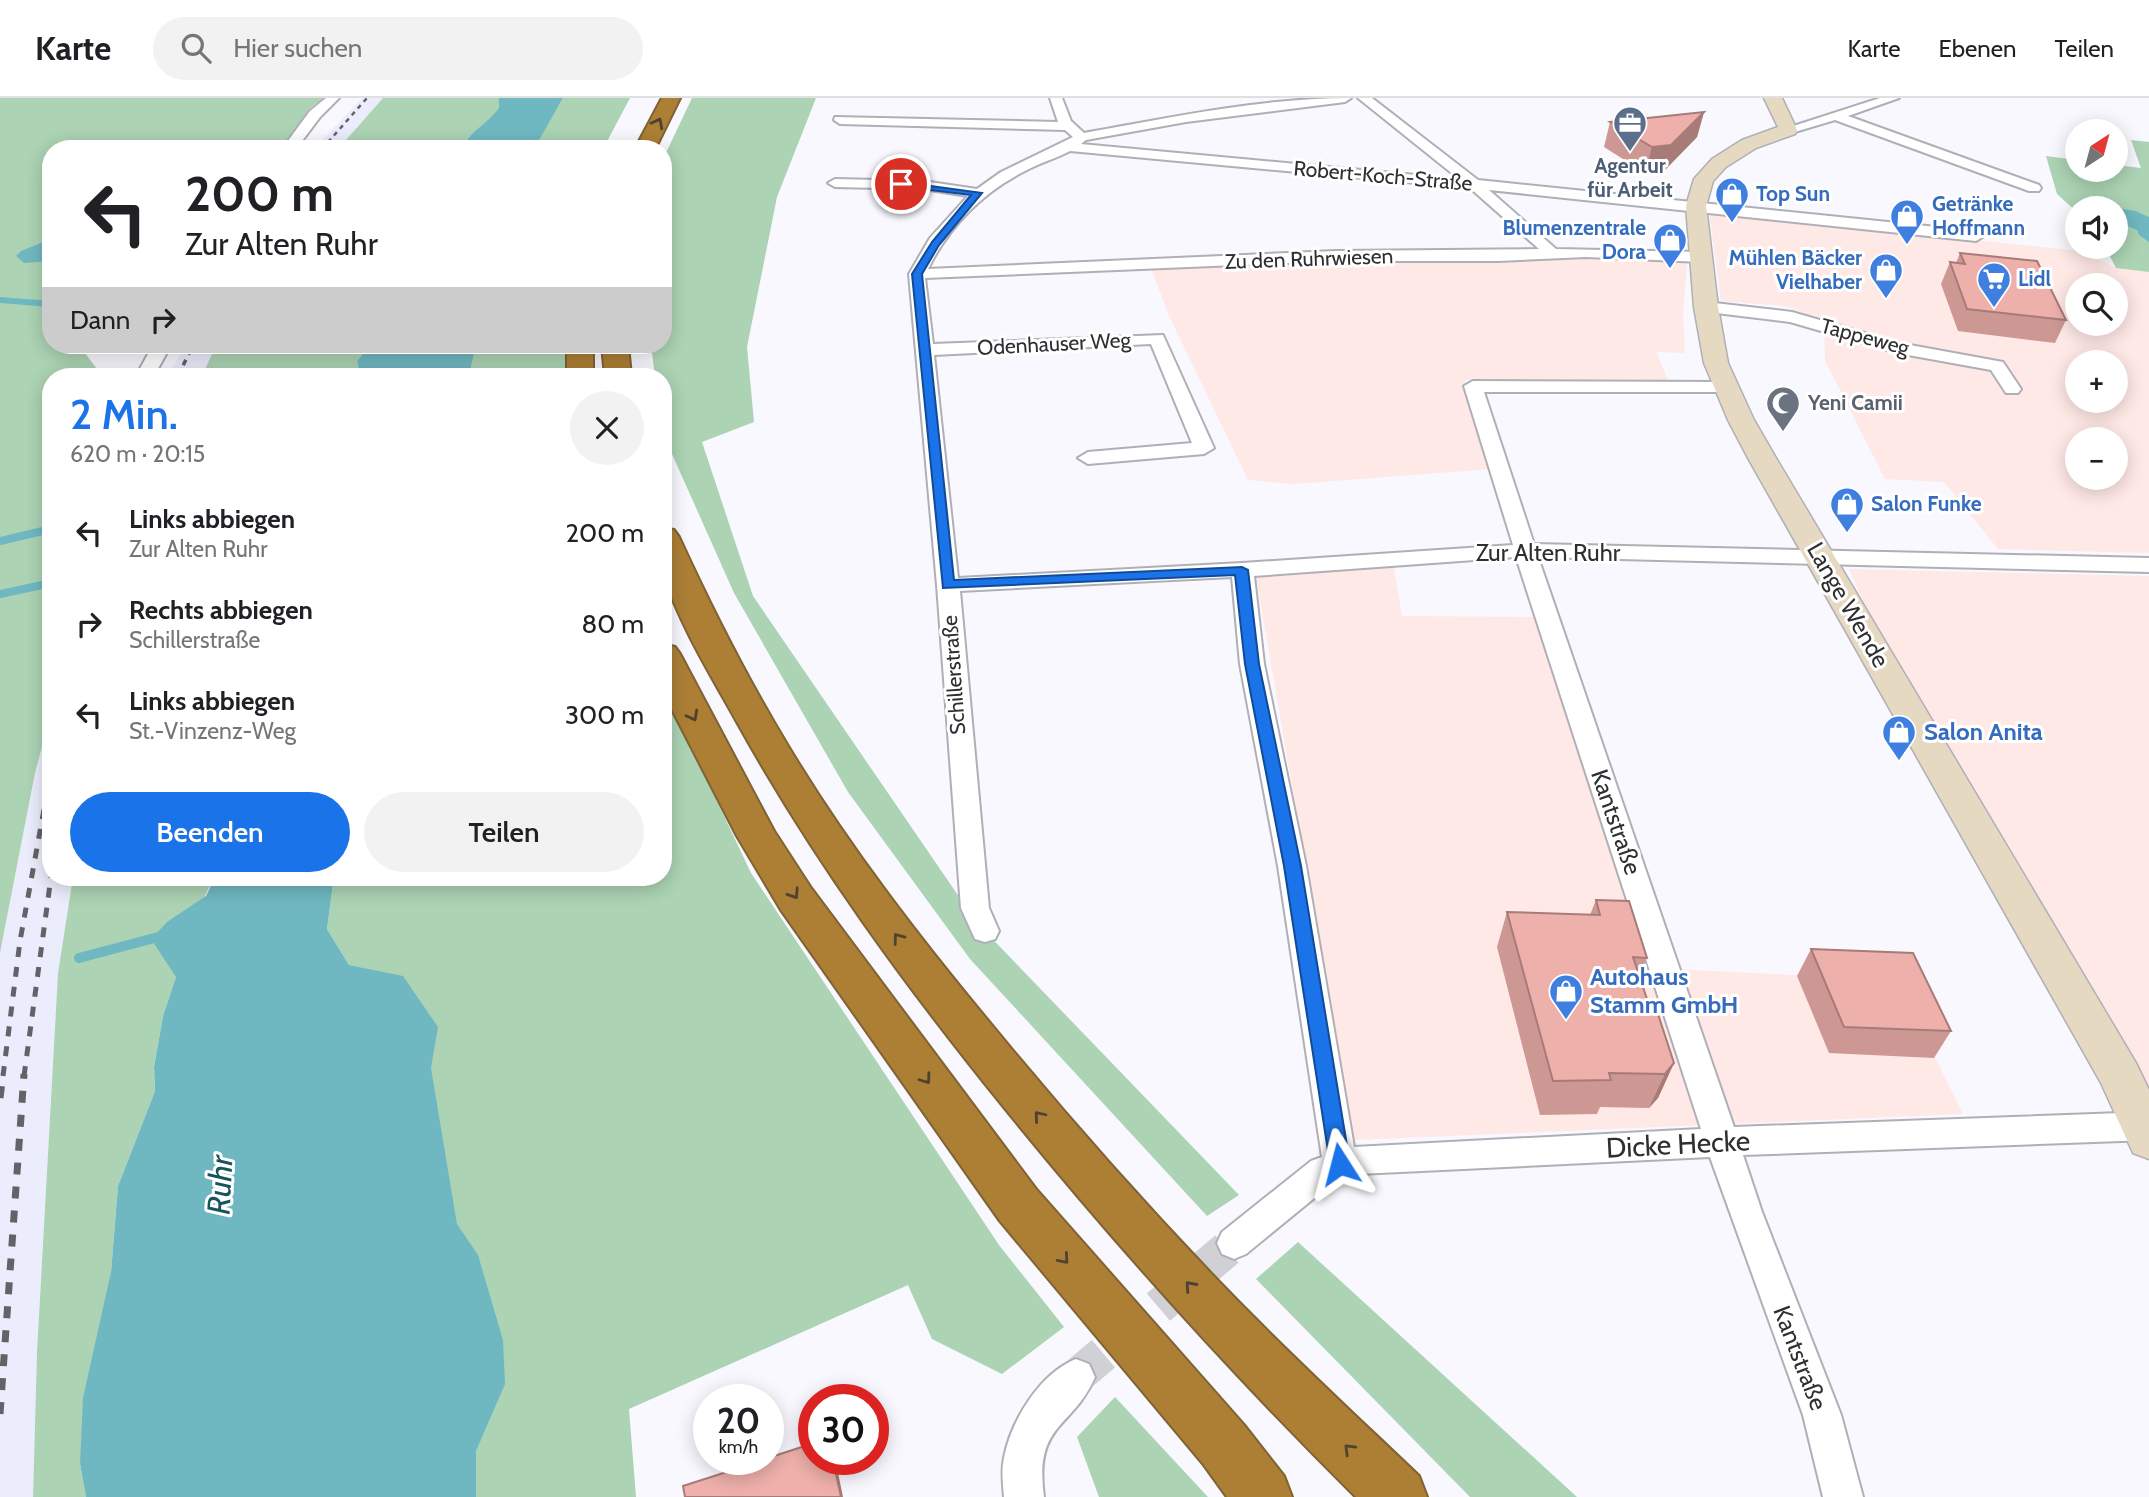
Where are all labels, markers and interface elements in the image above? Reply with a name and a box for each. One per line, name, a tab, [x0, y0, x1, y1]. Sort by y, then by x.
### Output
search box	[153, 17, 643, 80]
text: Karte	[35, 28, 111, 68]
icon: search	[177, 29, 215, 67]
text: Hier suchen	[233, 32, 362, 64]
text: Karte	[1847, 34, 1900, 63]
text: Ebenen	[1938, 34, 2016, 63]
text: Teilen	[2054, 34, 2114, 63]
office icon: Agentur für Arbeit	[1611, 104, 1649, 153]
one-way arrow	[649, 118, 663, 131]
north arrow	[2065, 119, 2128, 182]
map controls	[2065, 119, 2128, 490]
place label: Agentur für Arbeit	[1587, 153, 1673, 202]
pin	[871, 154, 931, 214]
street label: Robert-Koch-Straße	[1293, 155, 1474, 196]
text: 200 m	[185, 164, 334, 223]
icon: arrive	[882, 165, 920, 203]
icon: left	[70, 168, 161, 259]
shop icon: Top Sun	[1713, 175, 1751, 224]
place label: Top Sun	[1756, 181, 1830, 206]
place label: Getränke Hoffmann	[1932, 191, 2025, 240]
button: sound	[2065, 196, 2128, 259]
shop icon: Getränke Hoffmann	[1888, 197, 1926, 246]
place label: Blumenzentrale Dora	[1503, 215, 1647, 264]
shop icon: Blumenzentrale Dora	[1651, 221, 1689, 270]
text: Zur Alten Ruhr	[185, 224, 378, 263]
street label: Zu den Ruhrwiesen	[1224, 243, 1394, 274]
place label: Mühlen Bäcker Vielhaber	[1728, 245, 1862, 294]
shop icon: Mühlen Bäcker Vielhaber	[1867, 251, 1905, 300]
supermarket icon: Lidl	[1975, 260, 2013, 309]
place label: Lidl	[2018, 266, 2052, 291]
button: search	[2065, 273, 2128, 336]
icon: right	[144, 301, 182, 339]
text: Dann	[70, 304, 130, 336]
street label: Tappeweg	[1818, 313, 1913, 360]
street label: Odenhauser Weg	[977, 327, 1132, 360]
button: +	[2065, 350, 2128, 413]
mosque icon: Yeni Camii	[1764, 384, 1802, 433]
text: 2 Min.	[70, 388, 178, 440]
place label: Yeni Camii	[1807, 390, 1903, 415]
button: close	[570, 391, 644, 465]
button: −	[2065, 427, 2128, 490]
text: 620 m · 20:15	[70, 440, 205, 468]
shop icon: Salon Funke	[1828, 485, 1866, 534]
place label: Salon Funke	[1871, 491, 1982, 516]
text: Links abbiegen	[129, 503, 295, 535]
icon: left	[70, 514, 108, 552]
text: 200 m	[565, 517, 644, 549]
text: Zur Alten Ruhr	[129, 535, 268, 563]
street label: Lange Wende	[1801, 537, 1896, 672]
street label: Zur Alten Ruhr	[1476, 538, 1621, 567]
text: Rechts abbiegen	[129, 594, 313, 626]
icon: right	[70, 605, 108, 643]
text: 80 m	[581, 608, 644, 640]
street label: Schillerstraße	[937, 614, 970, 736]
text: Schillerstraße	[129, 626, 260, 654]
text: Links abbiegen	[129, 685, 295, 717]
icon: left	[70, 696, 108, 734]
text: 300 m	[565, 699, 644, 731]
one-way arrow	[684, 708, 698, 721]
shop icon: Salon Anita	[1880, 713, 1918, 762]
text: St.-Vinzenz-Weg	[129, 717, 296, 745]
place label: Salon Anita	[1924, 717, 2043, 746]
street label: Kantstraße	[1585, 765, 1648, 878]
button: Beenden	[70, 792, 350, 872]
button: Teilen	[364, 792, 644, 872]
one-way arrow	[785, 886, 798, 899]
one-way arrow	[893, 933, 906, 946]
place label: Autohaus Stamm GmbH	[1590, 962, 1738, 1019]
shop icon: Autohaus Stamm GmbH	[1547, 972, 1585, 1021]
one-way arrow	[918, 1071, 930, 1083]
one-way arrow	[1035, 1112, 1048, 1124]
street label: Dicke Hecke	[1605, 1123, 1751, 1165]
position arrow	[1303, 1127, 1377, 1201]
water label: Ruhr	[198, 1153, 241, 1216]
one-way arrow	[1056, 1251, 1068, 1264]
one-way arrow	[1186, 1281, 1199, 1294]
street label: Kantstraße	[1767, 1302, 1834, 1414]
speed limit sign: 30	[798, 1384, 889, 1475]
text: 20	[717, 1399, 760, 1442]
text: km/h	[719, 1436, 758, 1458]
one-way arrow	[1345, 1444, 1358, 1457]

